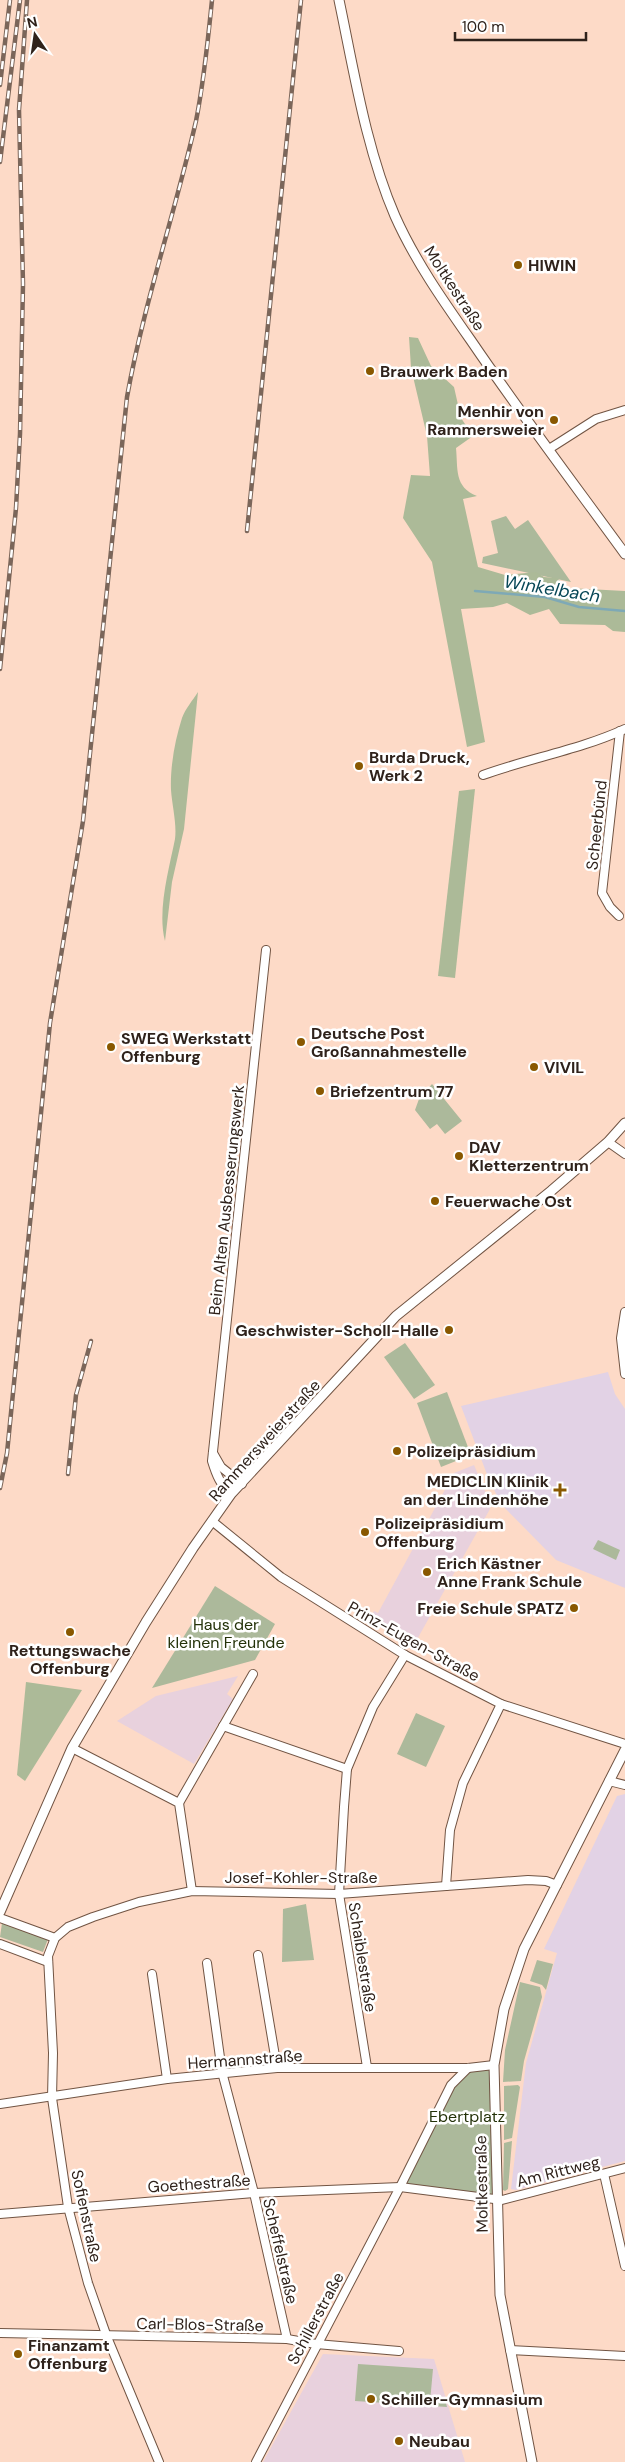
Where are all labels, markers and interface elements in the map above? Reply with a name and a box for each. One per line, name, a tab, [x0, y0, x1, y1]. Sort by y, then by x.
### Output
north arrow	[10, 10, 60, 60]
scale bar	[455, 10, 586, 42]
text: N	[25, 12, 39, 32]
text: 100 m	[462, 17, 505, 37]
street label: Moltkestraße	[419, 242, 490, 335]
place label: HIWIN	[528, 255, 576, 276]
marker: HIWIN	[512, 259, 524, 271]
place label: Brauwerk Baden	[380, 361, 508, 382]
marker: Brauwerk Baden	[364, 365, 376, 377]
place label: Menhir von Rammersweier	[427, 401, 544, 440]
marker: Menhir von Rammersweier	[548, 414, 560, 426]
water label: Winkelbach	[502, 570, 602, 608]
place label: Burda Druck, Werk 2	[369, 747, 470, 786]
marker: Burda Druck, Werk 2	[353, 760, 365, 772]
street label: Scheerbünd	[581, 779, 612, 871]
place label: Deutsche Post Großannahmestelle	[311, 1023, 467, 1062]
place label: SWEG Werkstatt Offenburg	[121, 1028, 251, 1067]
marker: Deutsche Post Großannahmestelle	[295, 1036, 307, 1048]
marker: SWEG Werkstatt Offenburg	[105, 1041, 117, 1053]
place label: VIVIL	[544, 1057, 584, 1078]
marker: VIVIL	[528, 1061, 540, 1073]
place label: Briefzentrum 77	[330, 1081, 454, 1102]
street label: Beim Alten Ausbesserungswerk	[204, 1084, 249, 1316]
marker: Briefzentrum 77	[314, 1085, 326, 1097]
place label: DAV Kletterzentrum	[469, 1137, 589, 1176]
marker: DAV Kletterzentrum	[453, 1150, 465, 1162]
place label: Feuerwache Ost	[445, 1191, 572, 1212]
marker: Feuerwache Ost	[429, 1195, 441, 1207]
place label: Geschwister-Scholl-Halle	[235, 1320, 439, 1341]
marker: Geschwister-Scholl-Halle	[443, 1324, 455, 1336]
street label: Rammersweierstraße	[204, 1375, 325, 1506]
place label: Polizeipräsidium	[407, 1441, 536, 1462]
marker: Polizeipräsidium	[391, 1445, 403, 1457]
place label: MEDICLIN Klinik an der Lindenhöhe	[403, 1471, 550, 1510]
marker: MEDICLIN Klinik an der Lindenhöhe	[553, 1483, 567, 1497]
place label: Polizeipräsidium Offenburg	[375, 1513, 504, 1552]
marker: Polizeipräsidium Offenburg	[359, 1526, 371, 1538]
place label: Erich Kästner Anne Frank Schule	[437, 1553, 582, 1592]
marker: Erich Kästner Anne Frank Schule	[421, 1566, 433, 1578]
street label: Prinz-Eugen-Straße	[344, 1596, 483, 1686]
place label: Freie Schule SPATZ	[417, 1598, 564, 1619]
marker: Freie Schule SPATZ	[568, 1602, 580, 1614]
park label: Haus der kleinen Freunde	[167, 1614, 285, 1653]
marker: Rettungswache Offenburg	[64, 1626, 76, 1638]
place label: Rettungswache Offenburg	[9, 1640, 131, 1679]
street label: Josef-Kohler-Straße	[224, 1867, 378, 1888]
street label: Schaiblestraße	[343, 1901, 382, 2013]
street label: Hermannstraße	[187, 2045, 303, 2074]
park label: Ebertplatz	[429, 2106, 505, 2127]
street label: Moltkestraße	[470, 2135, 493, 2233]
street label: Am Rittweg	[514, 2151, 602, 2192]
street label: Sofienstraße	[66, 2168, 107, 2264]
street label: Goethestraße	[147, 2169, 251, 2198]
street label: Scheffelstraße	[258, 2196, 303, 2306]
street label: Schillerstraße	[282, 2268, 349, 2368]
street label: Carl-Blos-Straße	[136, 2313, 264, 2336]
place label: Finanzamt Offenburg	[28, 2335, 110, 2374]
marker: Finanzamt Offenburg	[12, 2348, 24, 2360]
place label: Schiller-Gymnasium	[381, 2389, 543, 2410]
marker: Schiller-Gymnasium	[365, 2393, 377, 2405]
place label: Neubau	[409, 2431, 470, 2452]
marker: Neubau	[393, 2435, 405, 2447]

